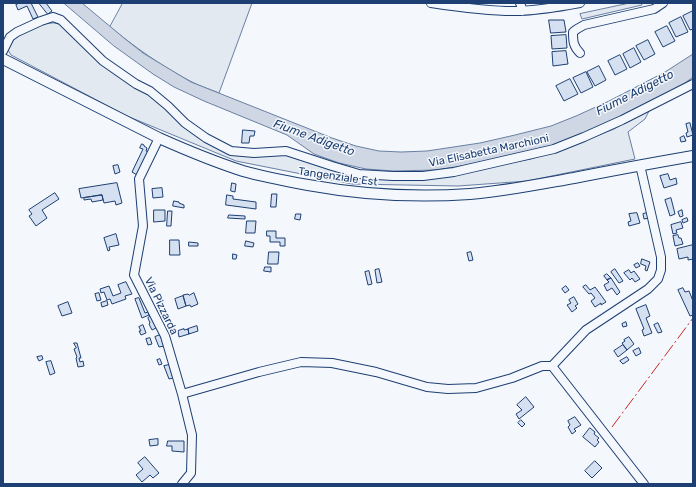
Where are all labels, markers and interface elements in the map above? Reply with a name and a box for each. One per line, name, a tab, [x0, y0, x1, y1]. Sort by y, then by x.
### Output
water label: Fiume Adigetto	[594, 67, 676, 119]
water label: Fiume Adigetto	[271, 117, 357, 159]
street label: Via Elisabetta Marchioni	[428, 132, 550, 170]
street label: Tangenziale Est	[298, 165, 378, 189]
street label: Via Pizzarda	[141, 275, 181, 337]

